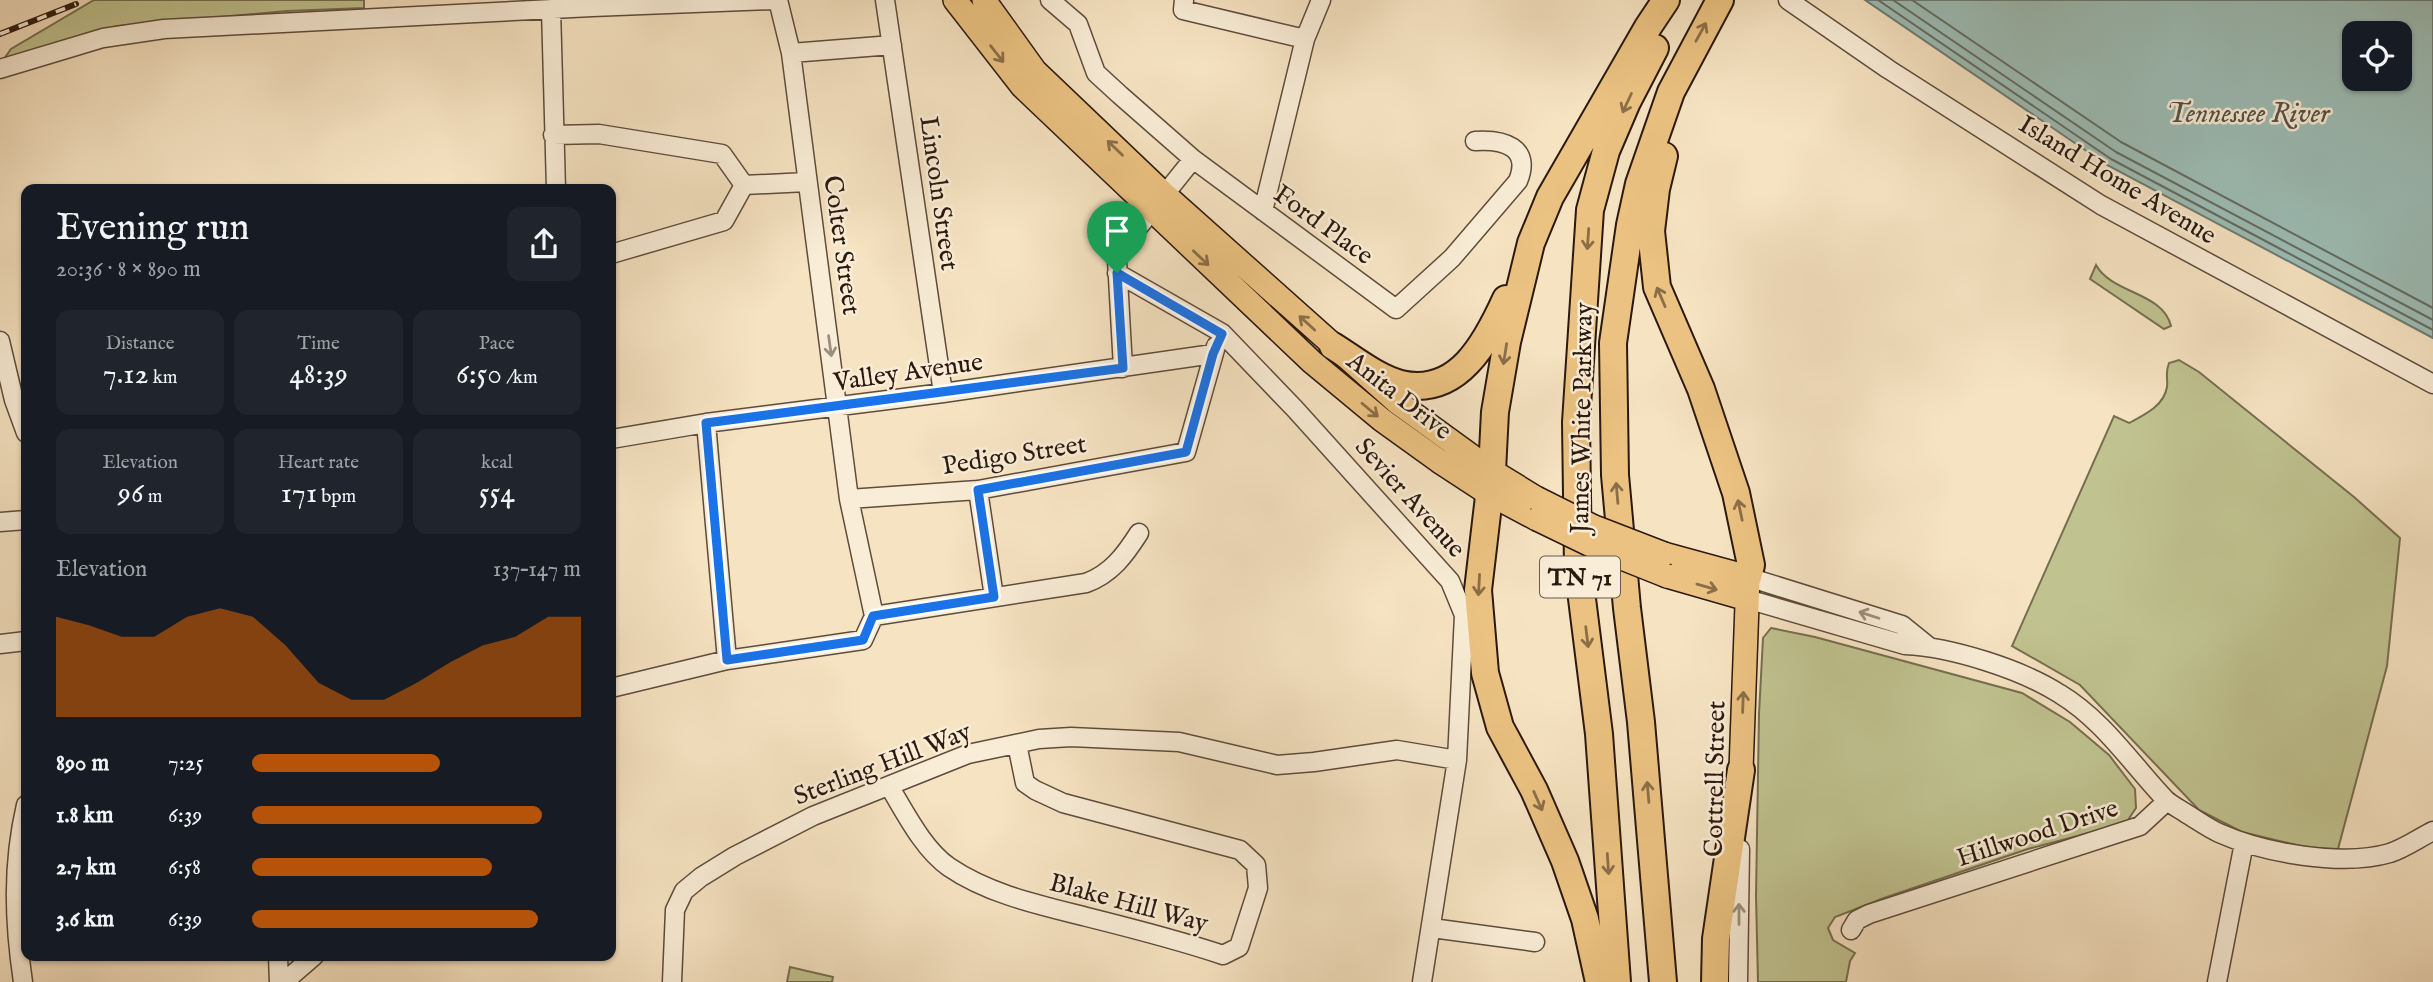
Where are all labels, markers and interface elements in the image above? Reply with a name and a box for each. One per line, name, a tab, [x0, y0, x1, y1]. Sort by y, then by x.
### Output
map controls	[2342, 21, 2412, 91]
button: locate	[2342, 21, 2412, 91]
one-way arrow	[1694, 23, 1708, 43]
one-way arrow	[989, 45, 1004, 63]
one-way arrow	[1620, 92, 1633, 113]
water label: Tennessee River	[2167, 97, 2331, 132]
street label: Island Home Avenue	[2012, 108, 2222, 252]
street label: Lincoln Street	[911, 114, 966, 273]
one-way arrow	[1107, 139, 1124, 156]
street label: Colter Street	[815, 173, 868, 317]
street label: Ford Place	[1267, 178, 1380, 273]
pin	[1087, 201, 1147, 273]
text: Evening run	[56, 205, 250, 253]
button: share	[507, 207, 581, 281]
icon: arrive	[1098, 212, 1136, 250]
one-way arrow	[1581, 227, 1594, 250]
one-way arrow	[1193, 249, 1210, 266]
text: 20:36 · 8 × 890 m	[56, 255, 201, 284]
one-way arrow	[1654, 287, 1667, 308]
street label: James White Parkway	[1564, 302, 1601, 537]
one-way arrow	[1298, 315, 1316, 331]
text: Distance	[106, 332, 175, 356]
text: Time	[297, 332, 340, 356]
text: Pace	[479, 332, 515, 356]
one-way arrow	[824, 335, 837, 357]
one-way arrow	[1498, 342, 1511, 365]
street label: Anita Drive	[1339, 344, 1458, 448]
street label: Valley Avenue	[830, 346, 985, 399]
text: 7.12	[103, 356, 149, 394]
text: 48:39	[289, 356, 348, 394]
text: 6:50	[456, 356, 502, 394]
text: km	[149, 366, 178, 390]
text: /km	[502, 366, 538, 390]
one-way arrow	[1361, 402, 1379, 418]
street label: Pedigo Street	[940, 428, 1089, 483]
street label: Sevier Avenue	[1347, 431, 1472, 565]
text: Elevation	[102, 451, 178, 475]
text: Heart rate	[278, 451, 359, 475]
text: kcal	[481, 451, 513, 475]
text: 96	[118, 475, 144, 513]
text: 171	[281, 475, 317, 513]
text: 554	[479, 475, 515, 513]
one-way arrow	[1610, 482, 1623, 504]
text: m	[144, 485, 162, 509]
text: bpm	[317, 485, 356, 509]
one-way arrow	[1732, 499, 1746, 522]
text: Elevation	[56, 555, 147, 584]
text: 137–147 m	[493, 555, 581, 584]
road number: TN 71	[1540, 556, 1620, 598]
one-way arrow	[1473, 573, 1486, 596]
one-way arrow	[1696, 582, 1718, 595]
one-way arrow	[1858, 608, 1880, 620]
one-way arrow	[1581, 625, 1594, 648]
one-way arrow	[1737, 691, 1750, 714]
street label: Cottrell Street	[1698, 700, 1733, 858]
street label: Sterling Hill Way	[789, 715, 976, 813]
text: 890 m	[56, 749, 109, 778]
text: 7:25	[168, 749, 204, 778]
one-way arrow	[1641, 781, 1654, 804]
one-way arrow	[1532, 790, 1545, 811]
street label: Hillwood Drive	[1952, 792, 2123, 875]
text: 1.8 km	[56, 801, 114, 830]
text: 6:39	[168, 801, 202, 830]
one-way arrow	[1602, 852, 1615, 874]
text: 2.7 km	[56, 853, 116, 882]
text: 6:58	[168, 853, 201, 882]
street label: Blake Hill Way	[1046, 866, 1212, 941]
one-way arrow	[1732, 903, 1746, 926]
text: 3.6 km	[56, 905, 114, 934]
text: 6:39	[168, 905, 202, 934]

